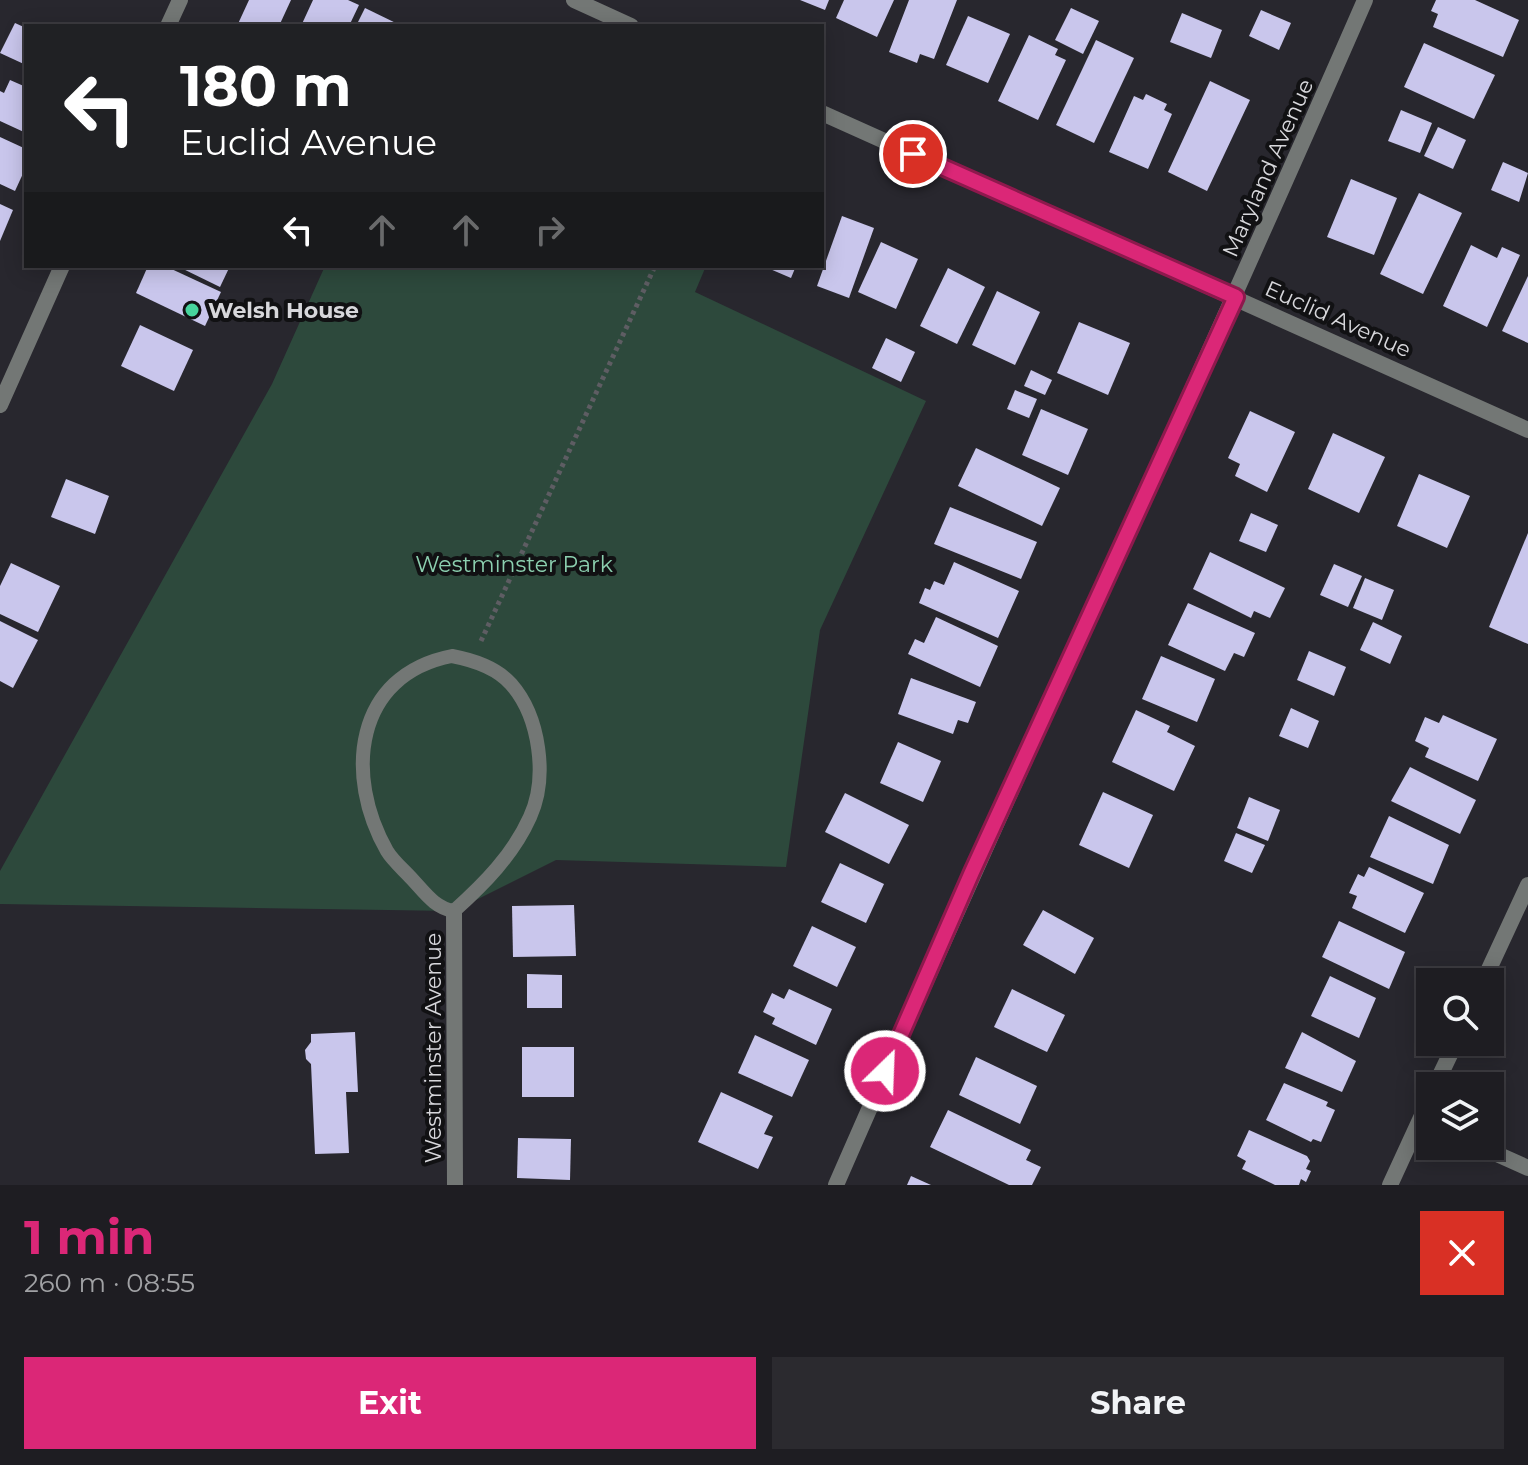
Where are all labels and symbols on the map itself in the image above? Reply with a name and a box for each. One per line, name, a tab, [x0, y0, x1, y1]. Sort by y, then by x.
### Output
street label: Maryland Avenue	[1217, 75, 1319, 261]
pin	[879, 120, 947, 188]
street label: Euclid Avenue	[1261, 275, 1415, 363]
place label: Welsh House	[208, 297, 359, 324]
marker: Welsh House	[183, 301, 201, 319]
park label: Westminster Park	[415, 551, 614, 578]
street label: Westminster Avenue	[420, 933, 447, 1163]
position arrow	[843, 1029, 927, 1113]

